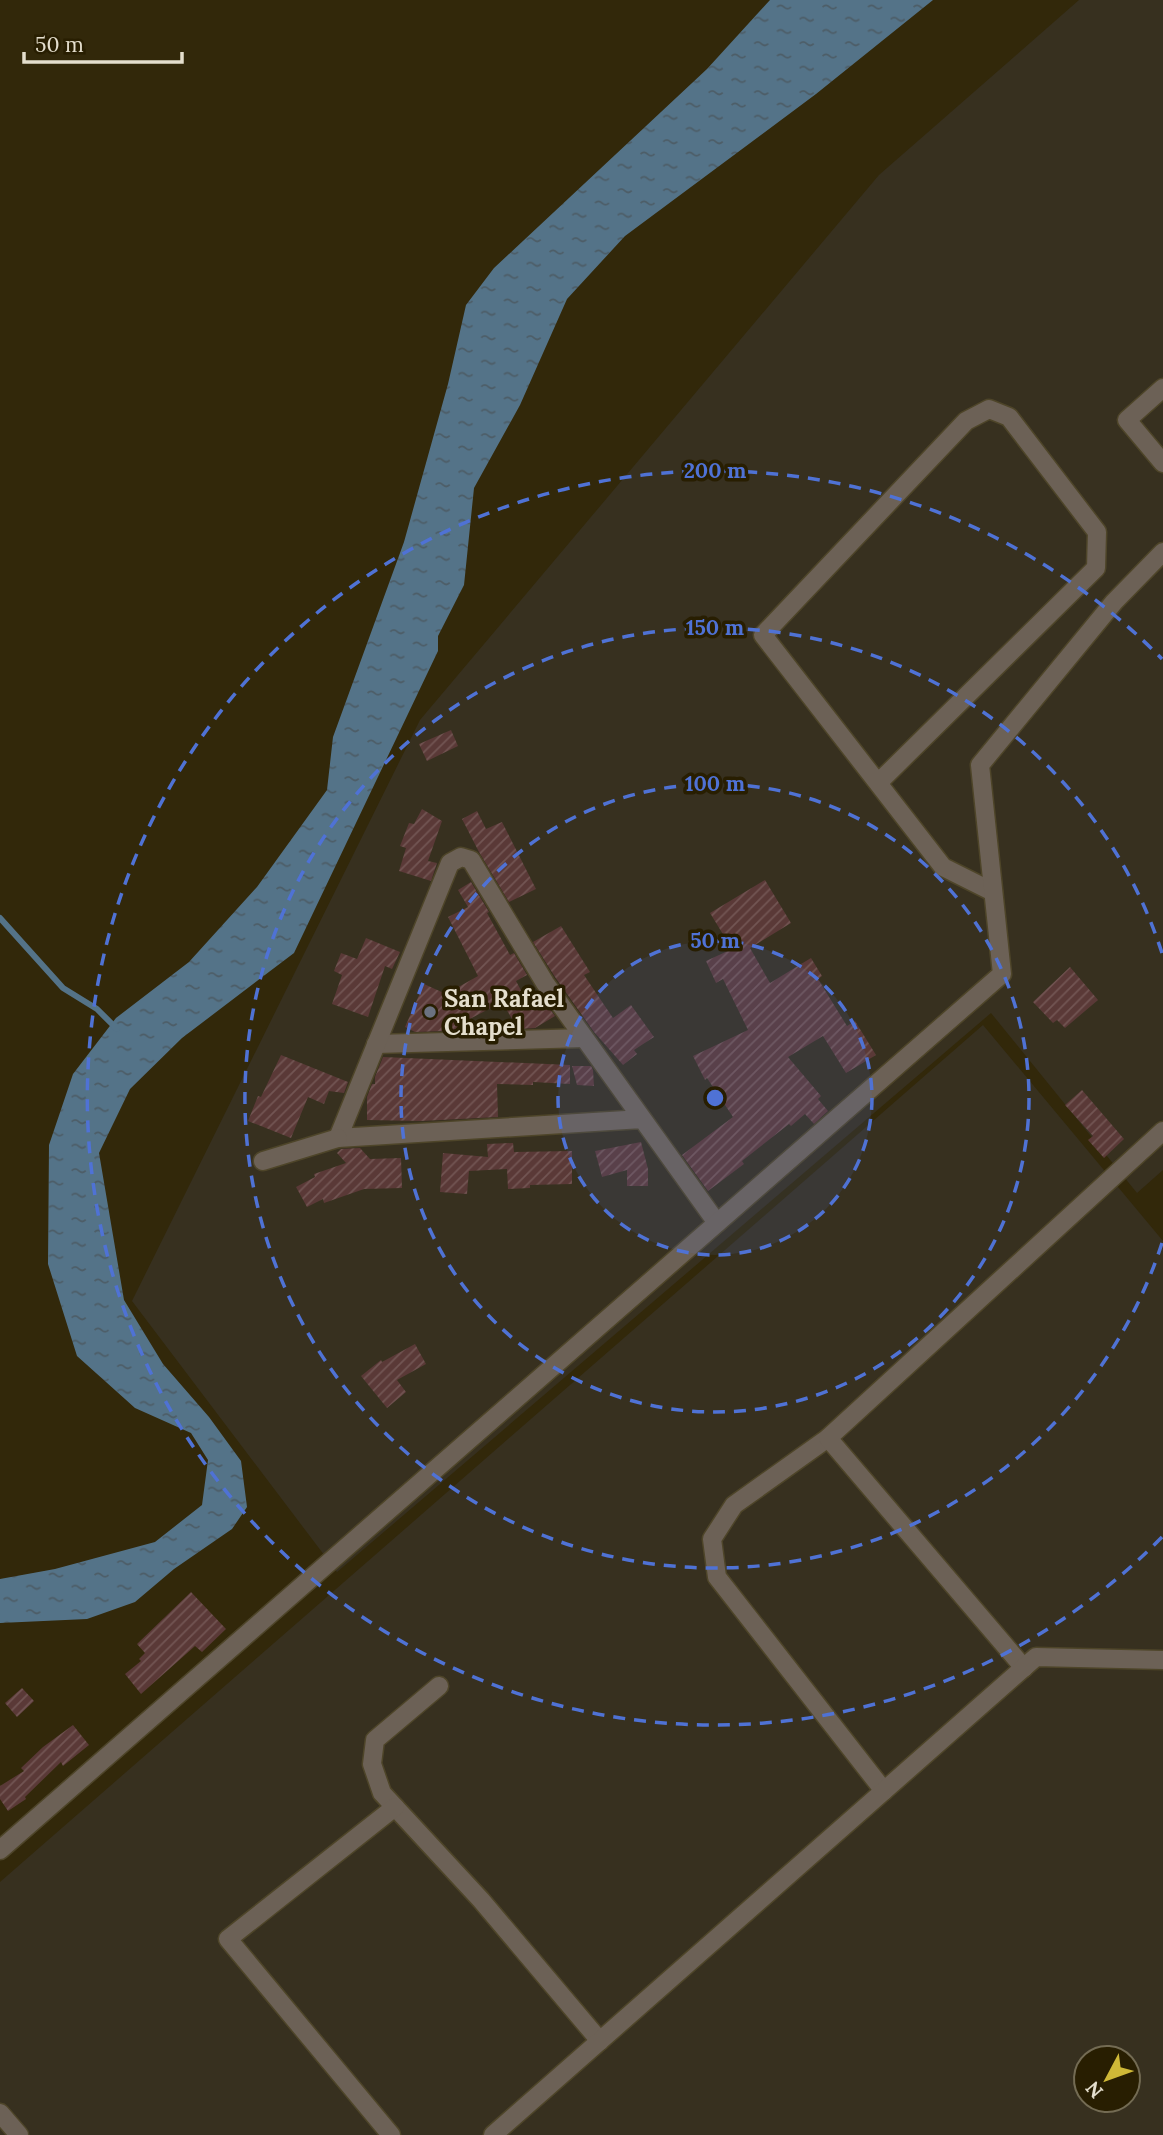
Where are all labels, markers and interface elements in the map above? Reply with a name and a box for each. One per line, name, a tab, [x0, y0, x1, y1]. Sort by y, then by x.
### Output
scale bar	[24, 21, 182, 65]
text: 50 m	[35, 31, 84, 58]
text: 200 m	[684, 457, 746, 484]
text: 150 m	[686, 614, 744, 641]
text: 100 m	[685, 770, 745, 797]
text: 50 m	[690, 927, 740, 954]
place label: San Rafael Chapel	[444, 983, 564, 1042]
marker: San Rafael Chapel	[422, 1004, 438, 1020]
centre of rings	[703, 1086, 727, 1110]
north arrow	[1072, 2044, 1142, 2114]
text: N	[1080, 2077, 1108, 2104]

